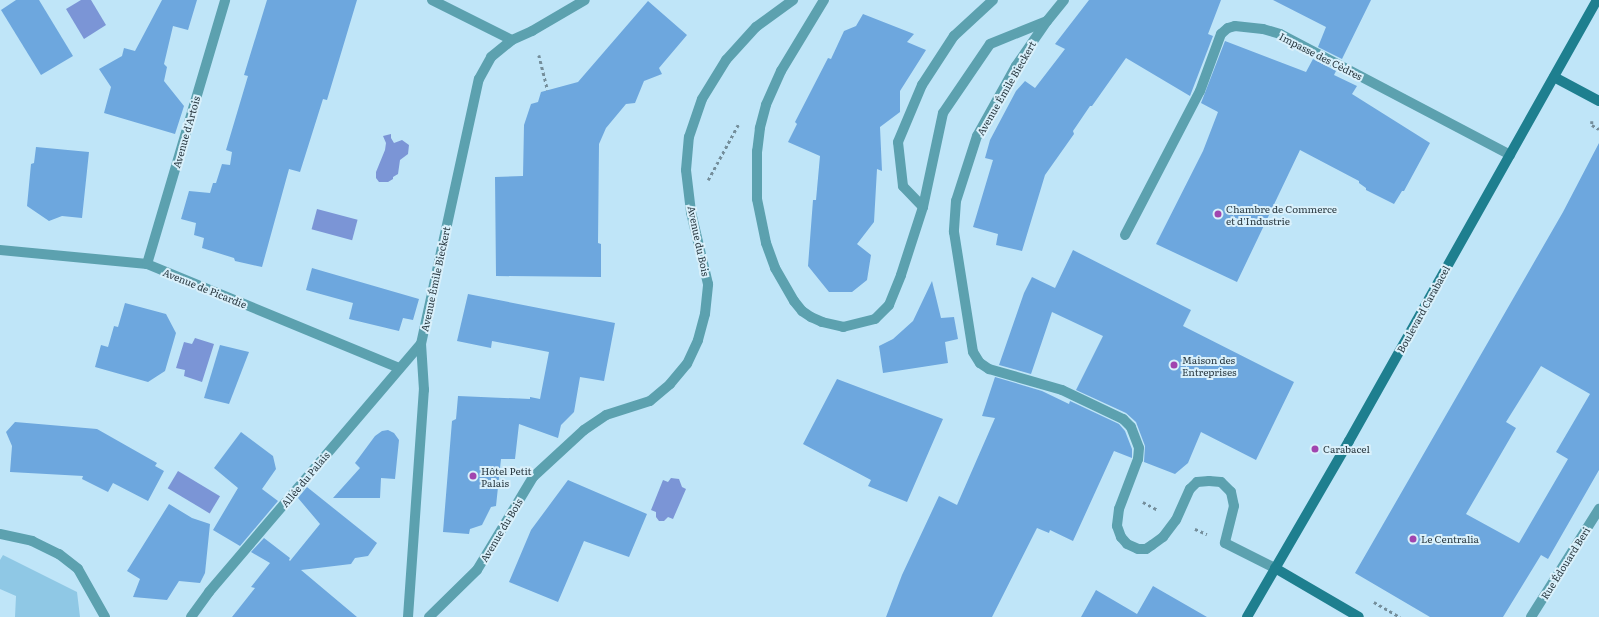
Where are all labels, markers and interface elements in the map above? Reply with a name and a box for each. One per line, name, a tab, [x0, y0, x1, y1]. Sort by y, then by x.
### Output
street label: Impasse des Cèdres	[1278, 30, 1364, 82]
street label: Avenue Émile Bieckert	[974, 39, 1038, 137]
street label: Avenue d'Artois	[170, 95, 202, 169]
place label: Chambre de Commerce et d'Industrie	[1226, 202, 1337, 226]
street label: Avenue du Bois	[686, 205, 712, 277]
marker: Chambre de Commerce et d'Industrie	[1213, 209, 1223, 219]
street label: Avenue Émile Bieckert	[418, 225, 452, 333]
street label: Boulevard Carabacel	[1394, 263, 1452, 355]
street label: Avenue de Picardie	[161, 266, 249, 310]
place label: Maison des Entreprises	[1182, 353, 1236, 376]
marker: Maison des Entreprises	[1169, 360, 1179, 370]
place label: Carabacel	[1323, 443, 1370, 455]
marker: Carabacel	[1310, 444, 1320, 454]
street label: Allée du Palais	[278, 449, 332, 509]
place label: Hôtel Petit Palais	[481, 464, 532, 488]
marker: Hôtel Petit Palais	[468, 471, 478, 481]
street label: Avenue du Bois	[477, 496, 525, 564]
street label: Rue Édouard Beri	[1538, 525, 1592, 601]
place label: Le Centralia	[1421, 533, 1479, 545]
marker: Le Centralia	[1408, 534, 1418, 544]

